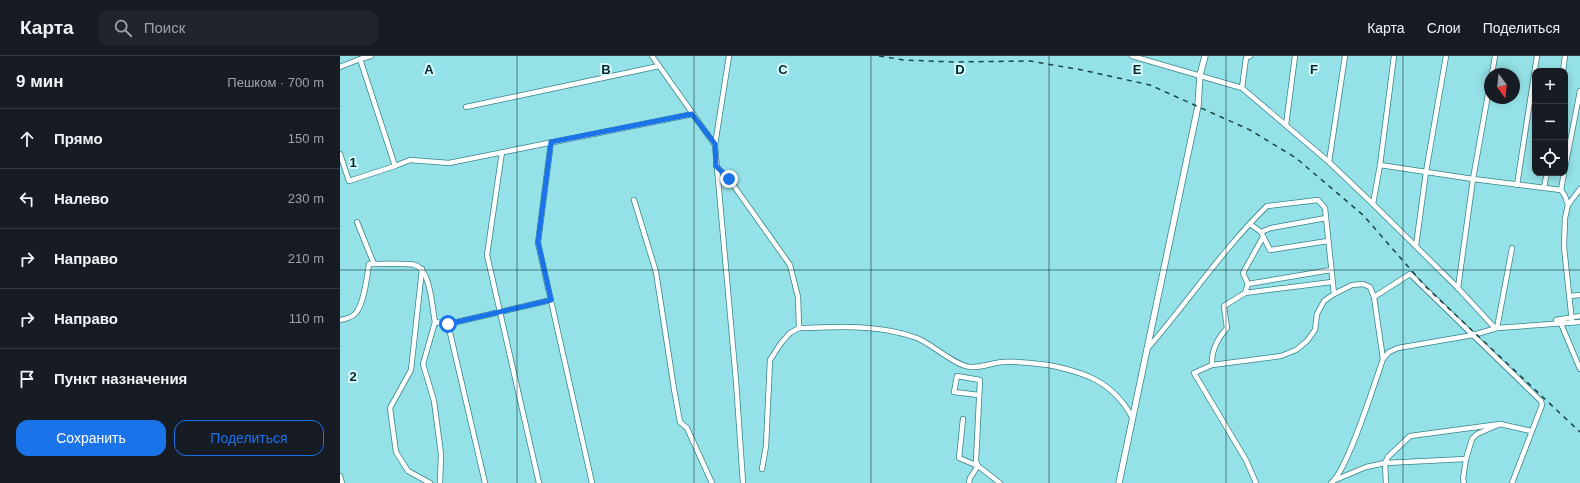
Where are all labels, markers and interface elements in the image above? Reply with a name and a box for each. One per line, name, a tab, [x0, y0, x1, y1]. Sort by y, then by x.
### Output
search box	[98, 10, 378, 46]
text: Карта	[20, 17, 74, 38]
icon: search	[112, 17, 134, 39]
text: Поиск	[144, 19, 185, 36]
text: Карта	[1367, 20, 1405, 36]
text: Слои	[1427, 20, 1461, 36]
text: Поделиться	[1483, 20, 1560, 36]
text: A	[424, 62, 434, 77]
text: B	[601, 62, 611, 77]
text: C	[778, 62, 788, 77]
text: D	[955, 62, 965, 77]
text: E	[1133, 62, 1142, 77]
text: F	[1310, 62, 1318, 77]
north arrow	[1484, 68, 1520, 104]
map controls	[1532, 68, 1568, 176]
button: +	[1532, 68, 1568, 104]
text: 9 мин	[16, 72, 63, 91]
text: Пешком · 700 m	[227, 75, 324, 90]
button: −	[1532, 104, 1568, 140]
icon: ahead	[16, 128, 38, 150]
text: Прямо	[54, 130, 103, 147]
text: 150 m	[288, 131, 324, 146]
button: locate	[1532, 140, 1568, 176]
text: 1	[349, 155, 357, 170]
route end	[720, 170, 738, 188]
icon: left	[16, 188, 38, 210]
text: Налево	[54, 190, 109, 207]
text: 230 m	[288, 191, 324, 206]
icon: right	[16, 248, 38, 270]
text: Направо	[54, 250, 118, 267]
text: 210 m	[288, 251, 324, 266]
icon: right	[16, 308, 38, 330]
text: Направо	[54, 310, 118, 327]
text: 110 m	[289, 311, 324, 326]
route start	[439, 315, 457, 333]
icon: arrive	[16, 368, 38, 390]
text: 2	[349, 369, 357, 384]
text: Пункт назначения	[54, 370, 187, 387]
button: Сохранить	[16, 420, 166, 456]
button: Поделиться	[174, 420, 324, 456]

